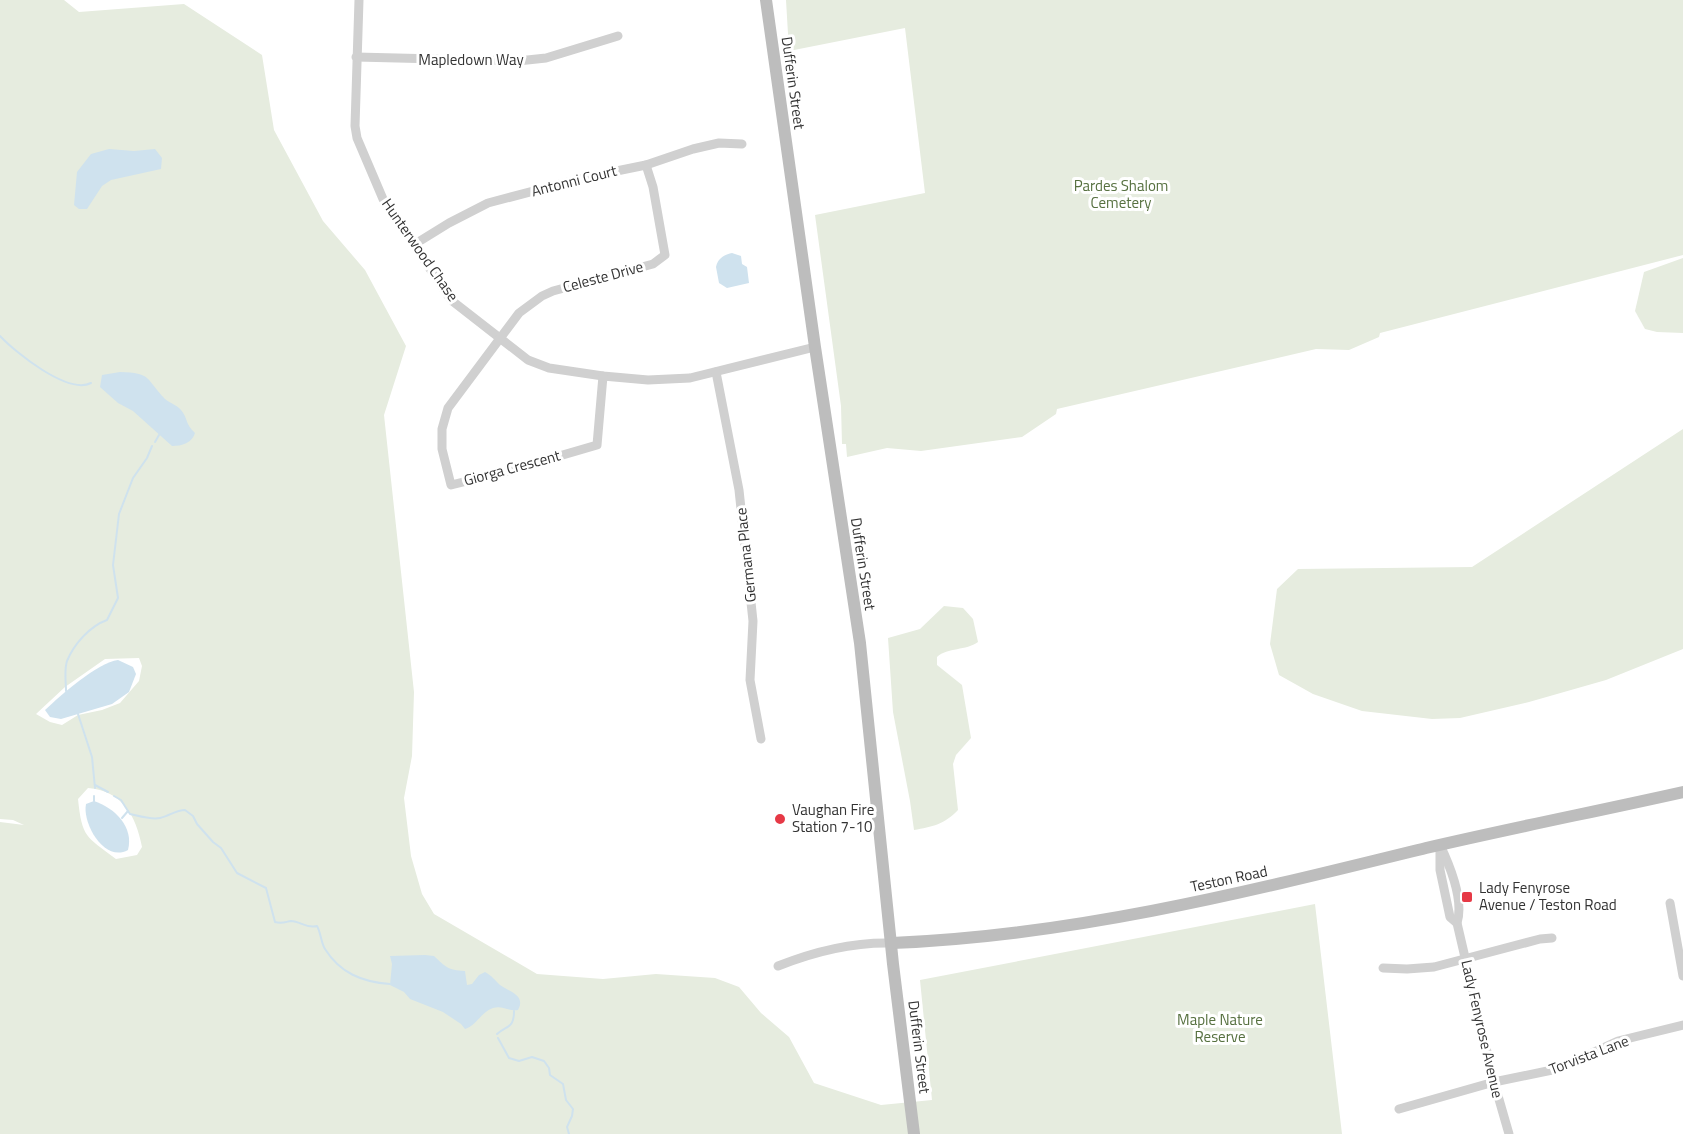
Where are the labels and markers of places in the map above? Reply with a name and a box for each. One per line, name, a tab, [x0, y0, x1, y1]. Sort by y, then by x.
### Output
place label: Vaughan Fire Station 7-10	[792, 798, 874, 838]
marker: Vaughan Fire Station 7-10	[773, 812, 787, 826]
place label: Lady Fenyrose Avenue / Teston Road	[1479, 876, 1617, 916]
marker: Lady Fenyrose Avenue / Teston Road	[1460, 890, 1474, 904]

